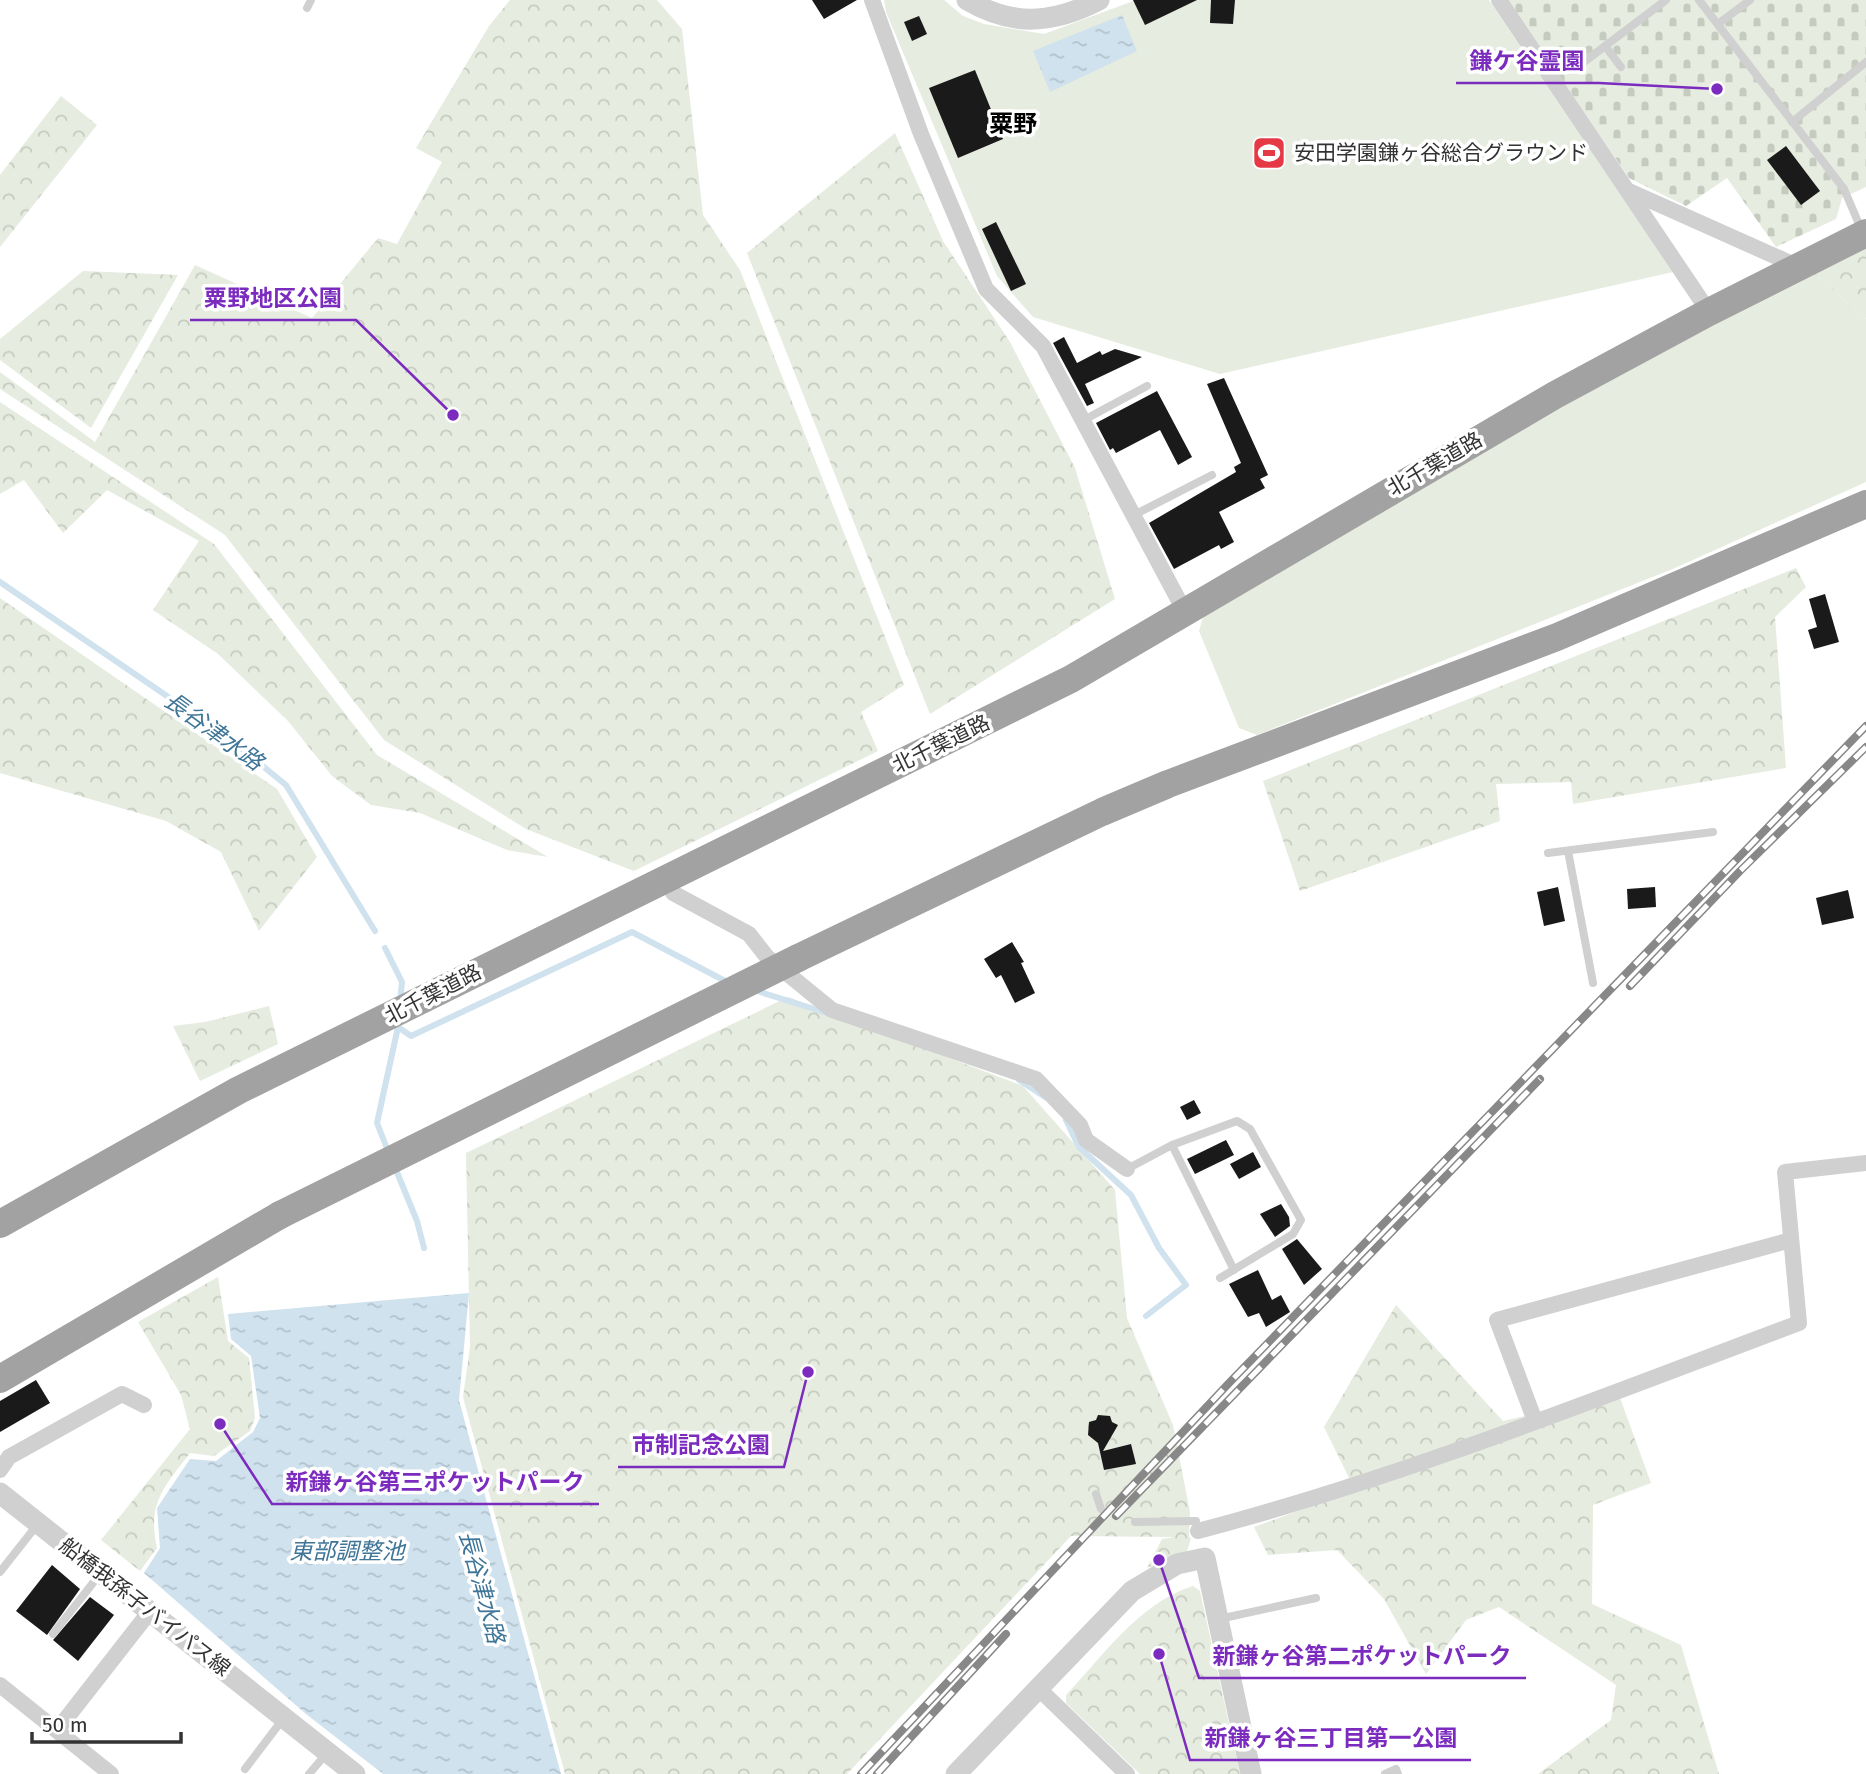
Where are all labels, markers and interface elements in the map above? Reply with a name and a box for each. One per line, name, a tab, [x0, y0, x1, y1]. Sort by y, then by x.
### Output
callout: 鎌ケ谷霊園	[1456, 39, 1599, 83]
text: 鎌ケ谷霊園	[1470, 47, 1585, 75]
district label: 粟野	[989, 110, 1037, 138]
sports icon: 安田学園鎌ヶ谷総合グラウンド	[1250, 134, 1288, 172]
place label: 安田学園鎌ヶ谷総合グラウンド	[1294, 140, 1588, 166]
callout: 粟野地区公園	[190, 276, 356, 320]
text: 粟野地区公園	[204, 284, 342, 312]
street label: 北千葉道路	[1383, 426, 1487, 502]
water label: 長谷津水路	[159, 686, 270, 777]
street label: 北千葉道路	[888, 709, 994, 779]
street label: 北千葉道路	[380, 959, 486, 1029]
callout: 市制記念公園	[618, 1423, 784, 1467]
text: 市制記念公園	[632, 1431, 770, 1459]
callout: 新鎌ヶ谷第三ポケットパーク	[272, 1460, 599, 1504]
text: 新鎌ヶ谷第三ポケットパーク	[286, 1468, 585, 1496]
water label: 長谷津水路	[454, 1528, 511, 1648]
street label: 船橋我孫子バイパス線	[54, 1532, 236, 1682]
water label: 東部調整池	[290, 1537, 407, 1565]
callout: 新鎌ヶ谷第二ポケットパーク	[1199, 1634, 1526, 1678]
text: 新鎌ヶ谷第二ポケットパーク	[1213, 1642, 1512, 1670]
scale bar	[32, 1700, 180, 1744]
text: 50 m	[42, 1712, 88, 1738]
callout: 新鎌ヶ谷三丁目第一公園	[1190, 1716, 1471, 1760]
text: 新鎌ヶ谷三丁目第一公園	[1205, 1724, 1458, 1752]

